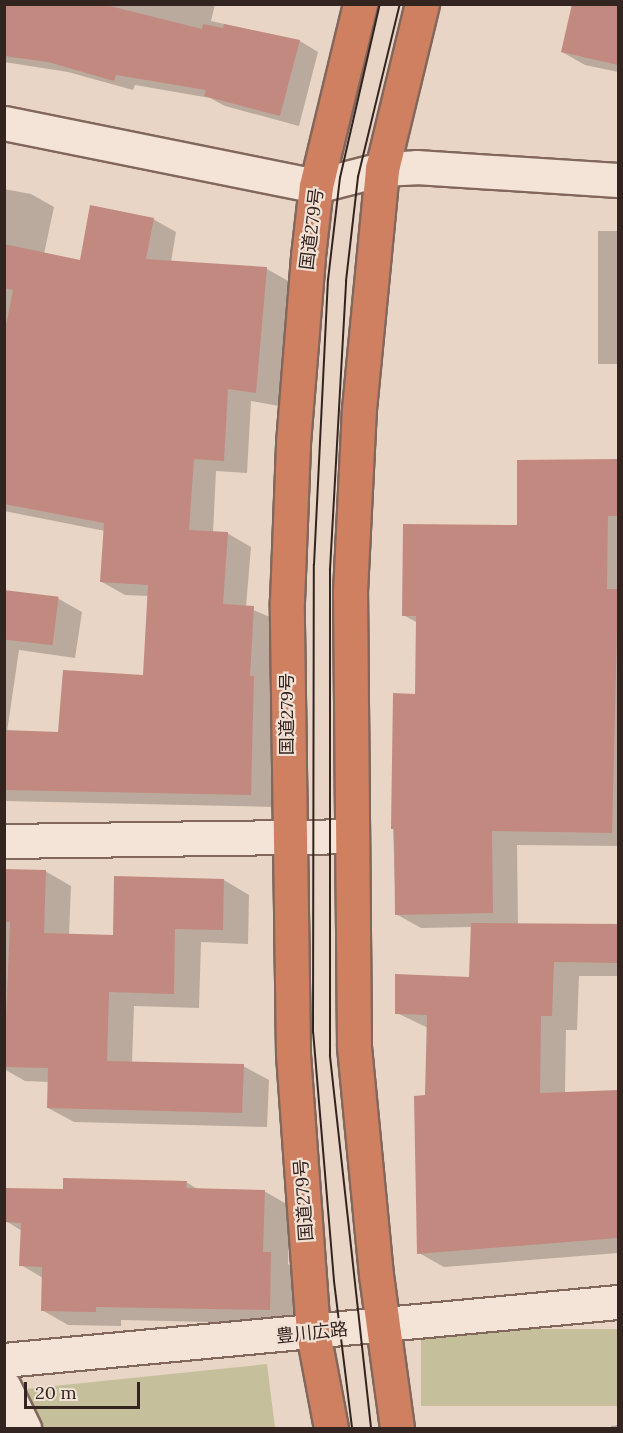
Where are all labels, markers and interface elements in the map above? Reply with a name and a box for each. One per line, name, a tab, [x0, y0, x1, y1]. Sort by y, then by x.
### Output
street label: 国道279号	[296, 187, 328, 271]
street label: 国道279号	[276, 673, 298, 755]
street label: 国道279号	[290, 1158, 318, 1242]
street label: 豊川広路	[275, 1318, 349, 1348]
scale bar	[27, 1370, 142, 1408]
text: 20 m	[35, 1381, 77, 1404]

